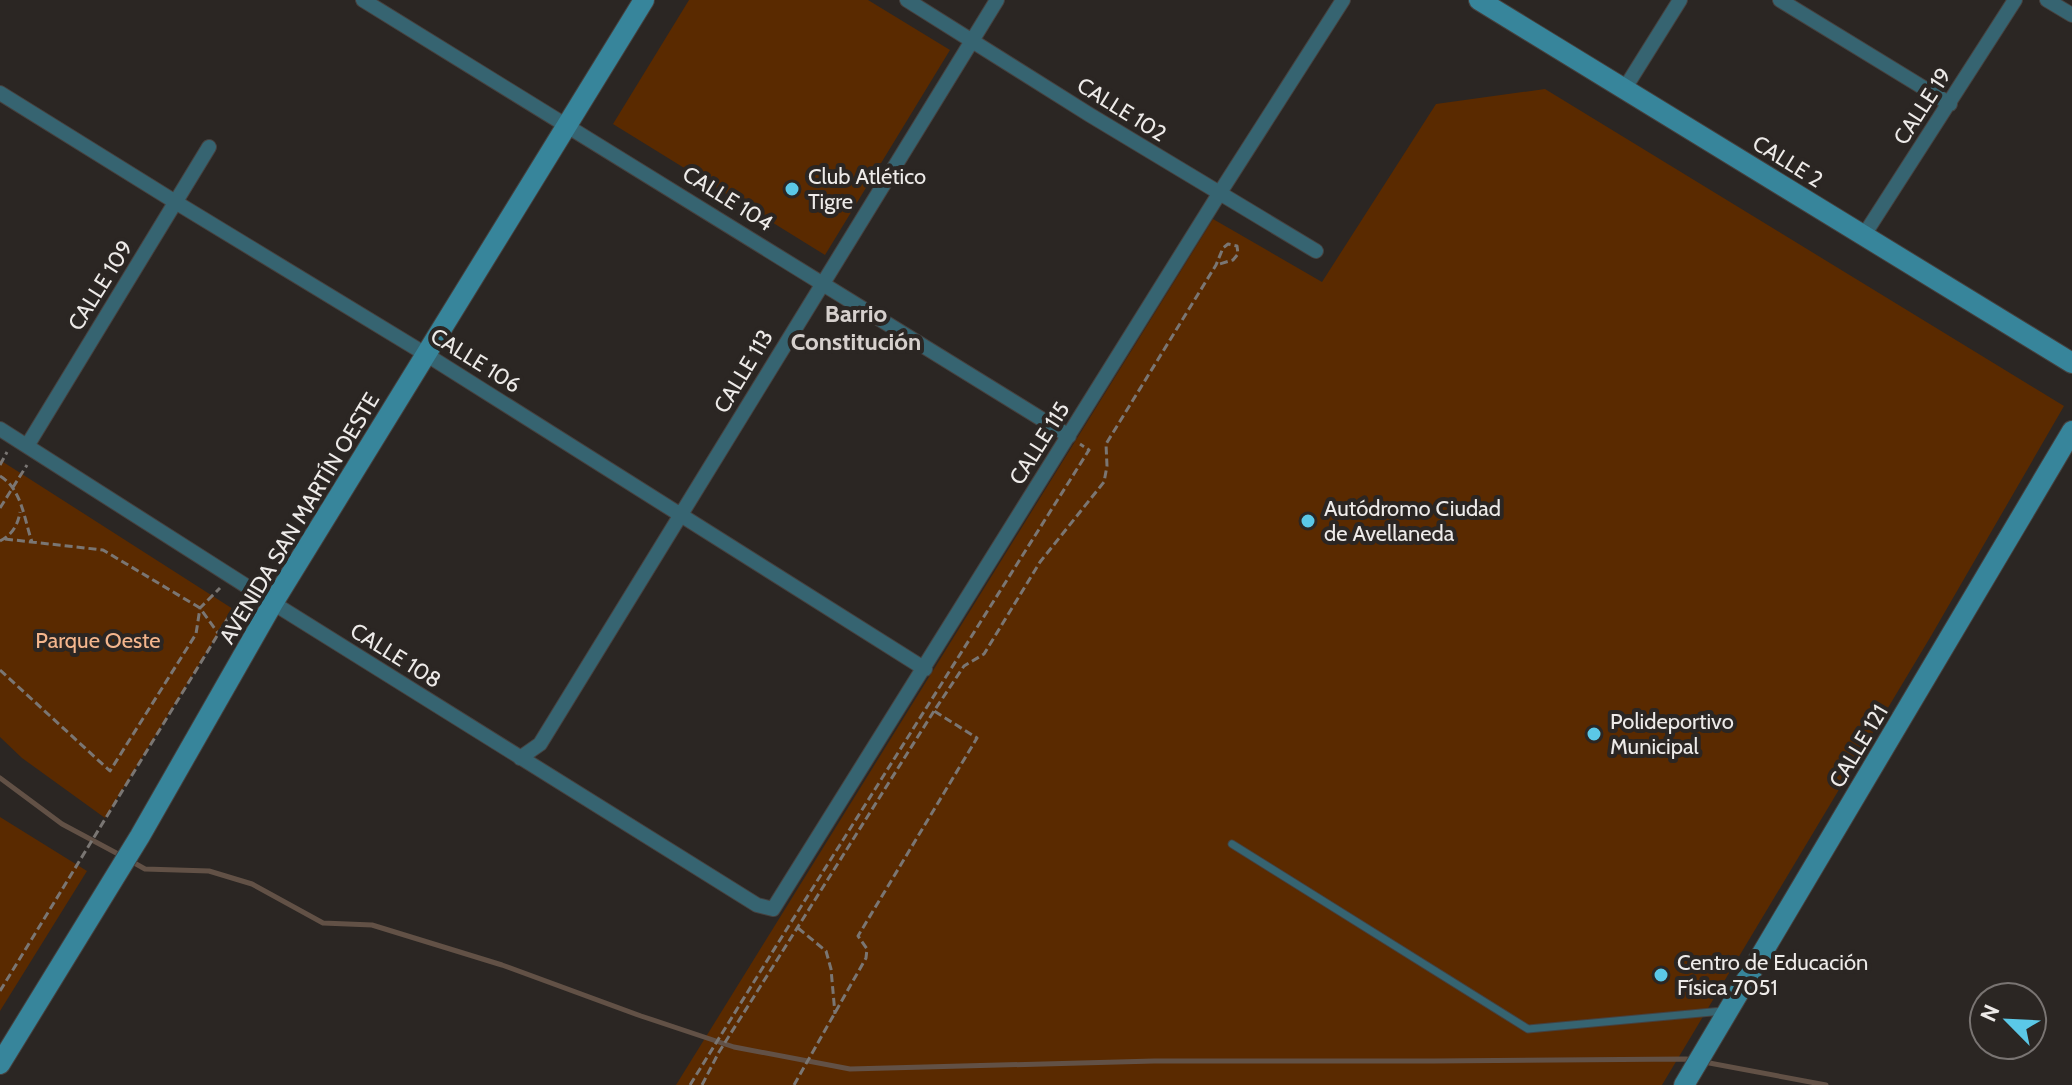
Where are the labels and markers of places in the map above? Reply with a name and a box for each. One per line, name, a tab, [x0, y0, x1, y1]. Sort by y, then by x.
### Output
place label: Club Atlético Tigre	[808, 163, 926, 215]
marker: Club Atlético Tigre	[783, 180, 801, 198]
place label: Autódromo Ciudad de Avellaneda	[1324, 495, 1501, 547]
marker: Autódromo Ciudad de Avellaneda	[1299, 512, 1317, 530]
place label: Polideportivo Municipal	[1610, 708, 1734, 760]
marker: Polideportivo Municipal	[1585, 725, 1603, 743]
place label: Centro de Educación Física 7051	[1677, 949, 1868, 1001]
marker: Centro de Educación Física 7051	[1652, 966, 1670, 984]

